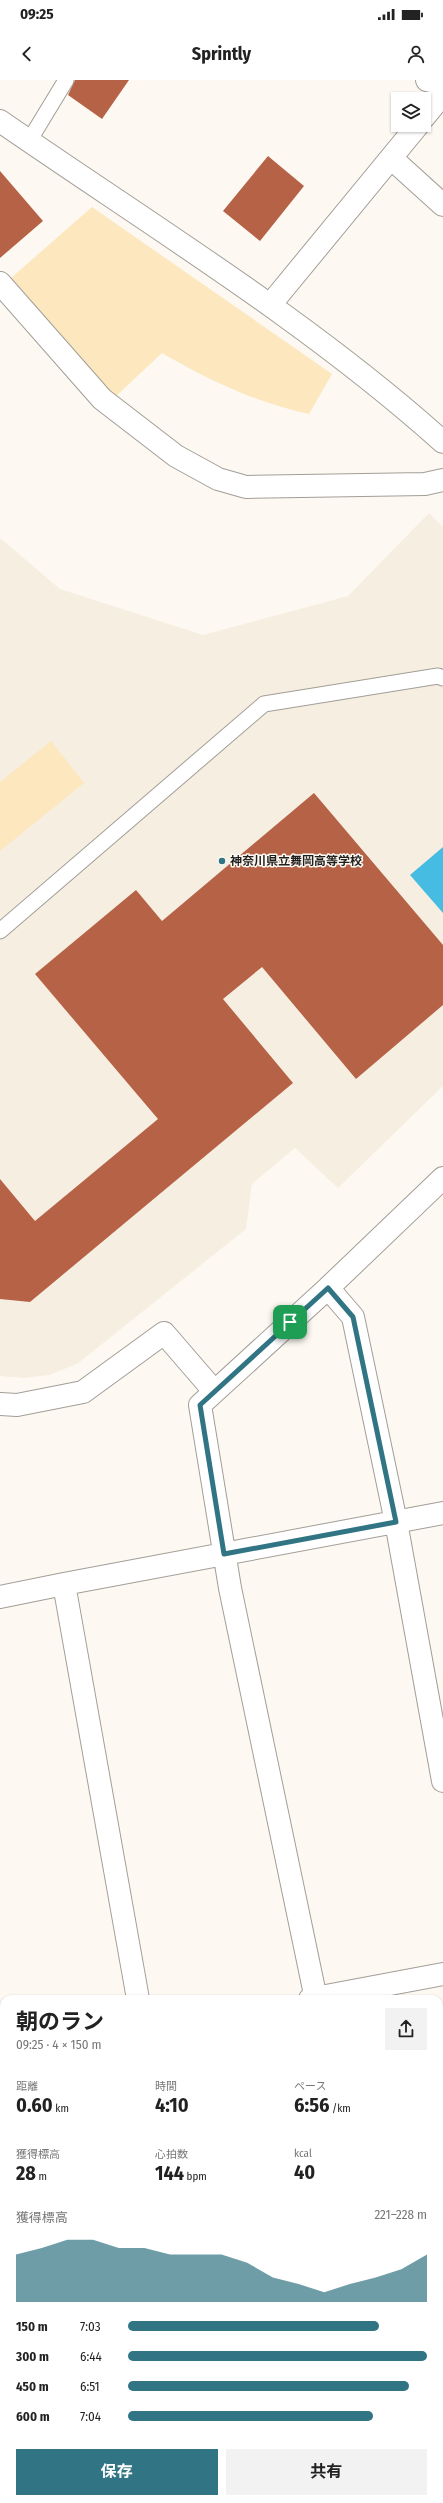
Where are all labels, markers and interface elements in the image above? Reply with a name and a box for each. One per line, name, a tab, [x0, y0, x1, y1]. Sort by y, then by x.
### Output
text: 09:25	[20, 5, 54, 23]
icon: back	[16, 43, 38, 65]
text: Sprintly	[192, 43, 251, 65]
icon: person	[405, 43, 427, 65]
map controls	[391, 92, 431, 132]
button: layers	[391, 92, 431, 132]
place label: 神奈川県立舞岡高等学校	[230, 854, 362, 868]
marker: 神奈川県立舞岡高等学校	[217, 856, 227, 866]
pin	[273, 1305, 307, 1339]
icon: arrive	[279, 1311, 301, 1333]
text: 朝のラン	[16, 2008, 104, 2035]
button: share	[385, 2008, 427, 2050]
text: 09:25 · 4 × 150 m	[16, 2037, 101, 2052]
text: 距離	[16, 2080, 38, 2093]
text: 時間	[155, 2080, 177, 2093]
text: ペース	[294, 2080, 326, 2093]
text: 0.60	[16, 2093, 53, 2117]
text: 4:10	[155, 2093, 189, 2117]
text: 6:56	[294, 2093, 329, 2117]
text: km	[53, 2102, 69, 2115]
text: /km	[329, 2102, 351, 2115]
text: kcal	[294, 2147, 312, 2160]
text: 獲得標高	[16, 2148, 60, 2161]
text: 心拍数	[155, 2148, 188, 2161]
text: 40	[294, 2160, 315, 2184]
text: 28	[16, 2161, 36, 2185]
text: 144	[155, 2161, 184, 2185]
text: m	[36, 2170, 47, 2183]
text: bpm	[184, 2170, 207, 2183]
text: 221–228 m	[374, 2207, 427, 2222]
text: 獲得標高	[16, 2210, 68, 2225]
text: 150 m	[16, 2319, 48, 2334]
text: 7:03	[80, 2319, 101, 2334]
text: 300 m	[16, 2349, 49, 2364]
text: 6:44	[80, 2349, 102, 2364]
text: 450 m	[16, 2379, 49, 2394]
text: 6:51	[80, 2379, 100, 2394]
text: 600 m	[16, 2409, 50, 2424]
text: 7:04	[80, 2409, 101, 2424]
button: 保存	[16, 2449, 218, 2495]
button: 共有	[226, 2449, 427, 2495]

